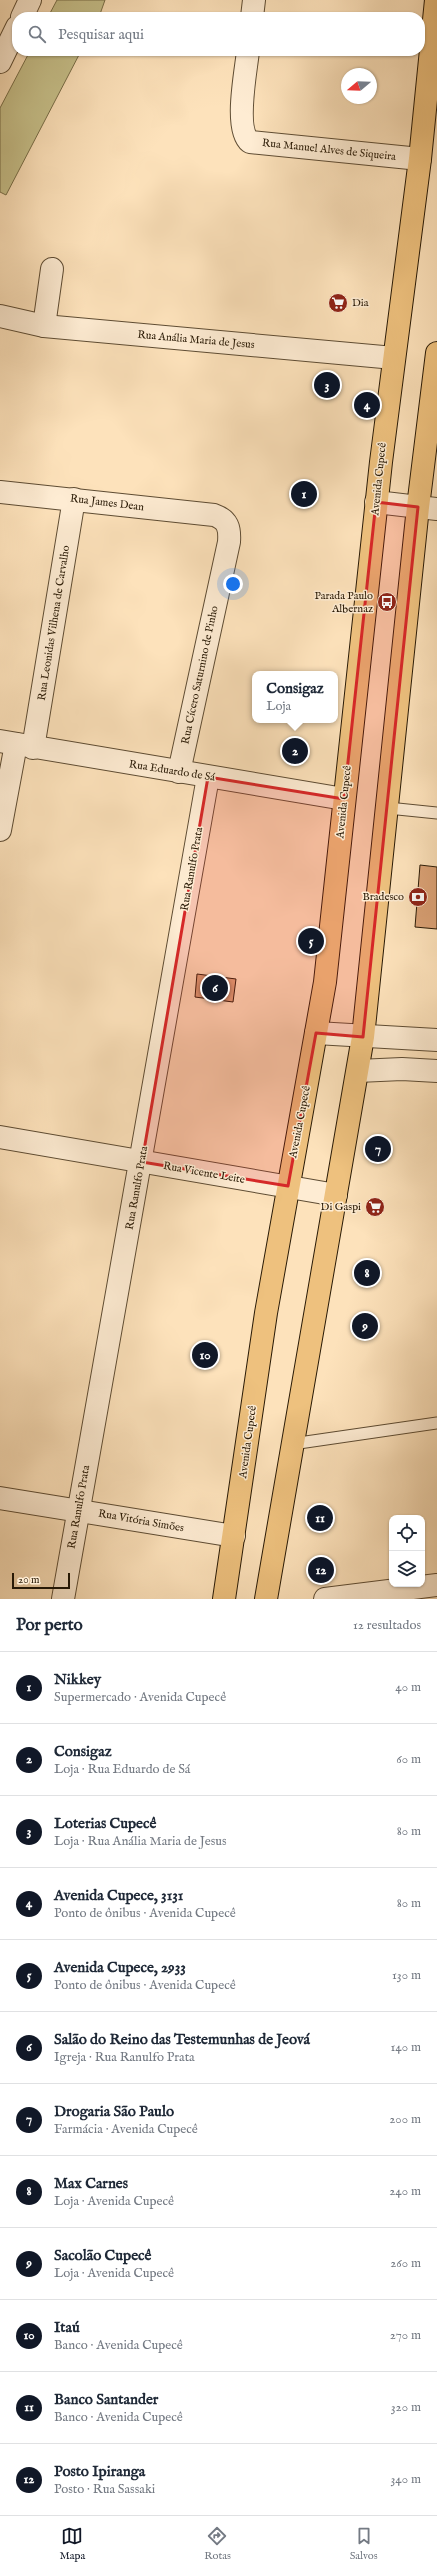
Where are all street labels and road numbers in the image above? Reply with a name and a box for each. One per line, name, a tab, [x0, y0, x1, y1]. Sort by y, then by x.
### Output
street label: Rua Manuel Alves de Siqueira	[261, 136, 397, 164]
street label: Rua Anália Maria de Jesus	[137, 328, 255, 352]
street label: Avenida Cupecê	[368, 442, 390, 517]
street label: Rua James Dean	[69, 492, 145, 514]
street label: Rua Leonidas Vilhena de Carvalho	[35, 544, 73, 702]
street label: Rua Cícero Saturnino de Pinho	[178, 604, 222, 745]
street label: Rua Eduardo de Sá	[128, 757, 216, 785]
street label: Avenida Cupecê	[333, 765, 355, 840]
street label: Rua Ranulfo Prata	[178, 826, 206, 912]
street label: Avenida Cupecê	[286, 1085, 314, 1160]
street label: Rua Ranulfo Prata	[123, 1145, 151, 1231]
street label: Rua Vicente Leite	[162, 1159, 246, 1187]
street label: Avenida Cupecê	[236, 1405, 260, 1480]
street label: Rua Ranulfo Prata	[65, 1464, 93, 1550]
street label: Rua Vitória Simões	[97, 1507, 185, 1535]

